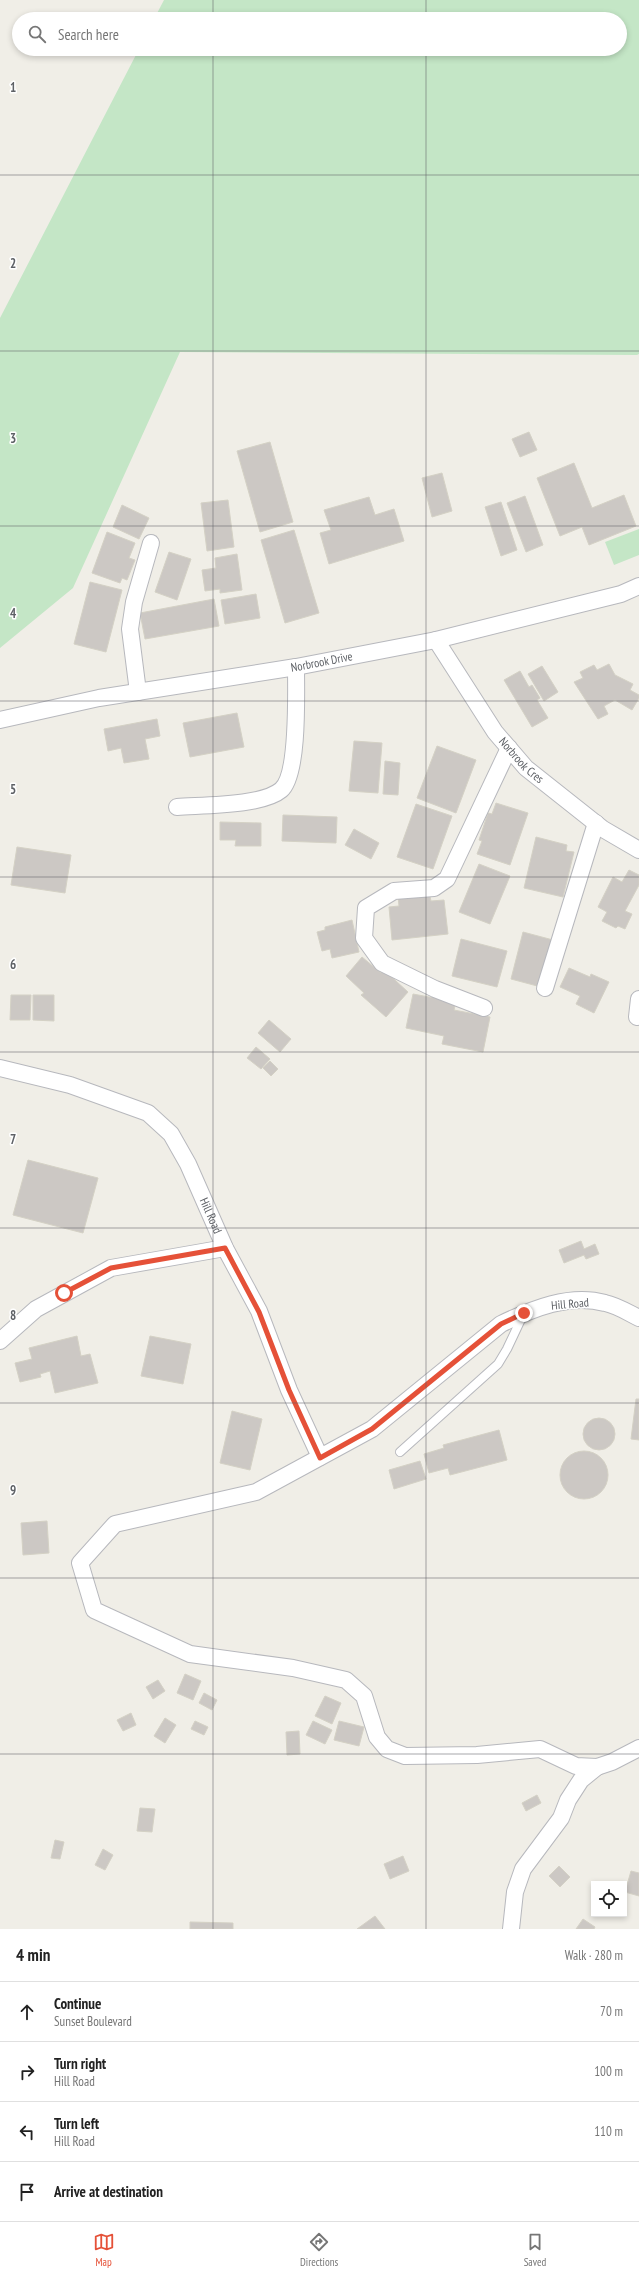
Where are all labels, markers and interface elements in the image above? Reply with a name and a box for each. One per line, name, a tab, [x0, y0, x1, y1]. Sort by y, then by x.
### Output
search box	[12, 12, 627, 56]
icon: search	[26, 23, 48, 45]
text: Search here	[58, 25, 119, 44]
text: 1	[10, 79, 16, 96]
text: 2	[10, 255, 16, 272]
text: 3	[10, 430, 16, 447]
text: 4	[10, 605, 17, 622]
street label: Norbrook Drive	[290, 648, 354, 675]
street label: Norbrook Cres	[496, 734, 547, 786]
text: 5	[10, 781, 16, 798]
text: 6	[10, 956, 16, 973]
text: 7	[10, 1131, 16, 1148]
street label: Hill Road	[197, 1195, 226, 1236]
route start	[55, 1284, 73, 1302]
street label: Hill Road	[551, 1294, 589, 1313]
route end	[515, 1304, 533, 1322]
text: 8	[10, 1307, 16, 1324]
text: 9	[10, 1482, 16, 1499]
map controls	[591, 1881, 627, 1917]
button: locate	[591, 1881, 627, 1917]
text: 4 min	[16, 1944, 50, 1966]
text: Walk · 280 m	[565, 1947, 623, 1964]
text: Continue	[54, 1994, 101, 2013]
icon: ahead	[16, 2001, 38, 2023]
text: 70 m	[600, 2003, 623, 2020]
text: Sunset Boulevard	[54, 2013, 132, 2030]
text: Turn right	[54, 2054, 106, 2073]
icon: right	[16, 2061, 38, 2083]
text: 100 m	[594, 2063, 623, 2080]
text: Hill Road	[54, 2073, 95, 2090]
text: Turn left	[54, 2114, 99, 2133]
icon: left	[16, 2121, 38, 2143]
text: 110 m	[594, 2123, 623, 2140]
text: Hill Road	[54, 2133, 95, 2150]
icon: arrive	[16, 2181, 38, 2203]
text: Arrive at destination	[54, 2182, 163, 2201]
tab: Map	[93, 2231, 115, 2269]
tab: Directions	[300, 2231, 338, 2269]
tab: Saved	[524, 2231, 546, 2269]

